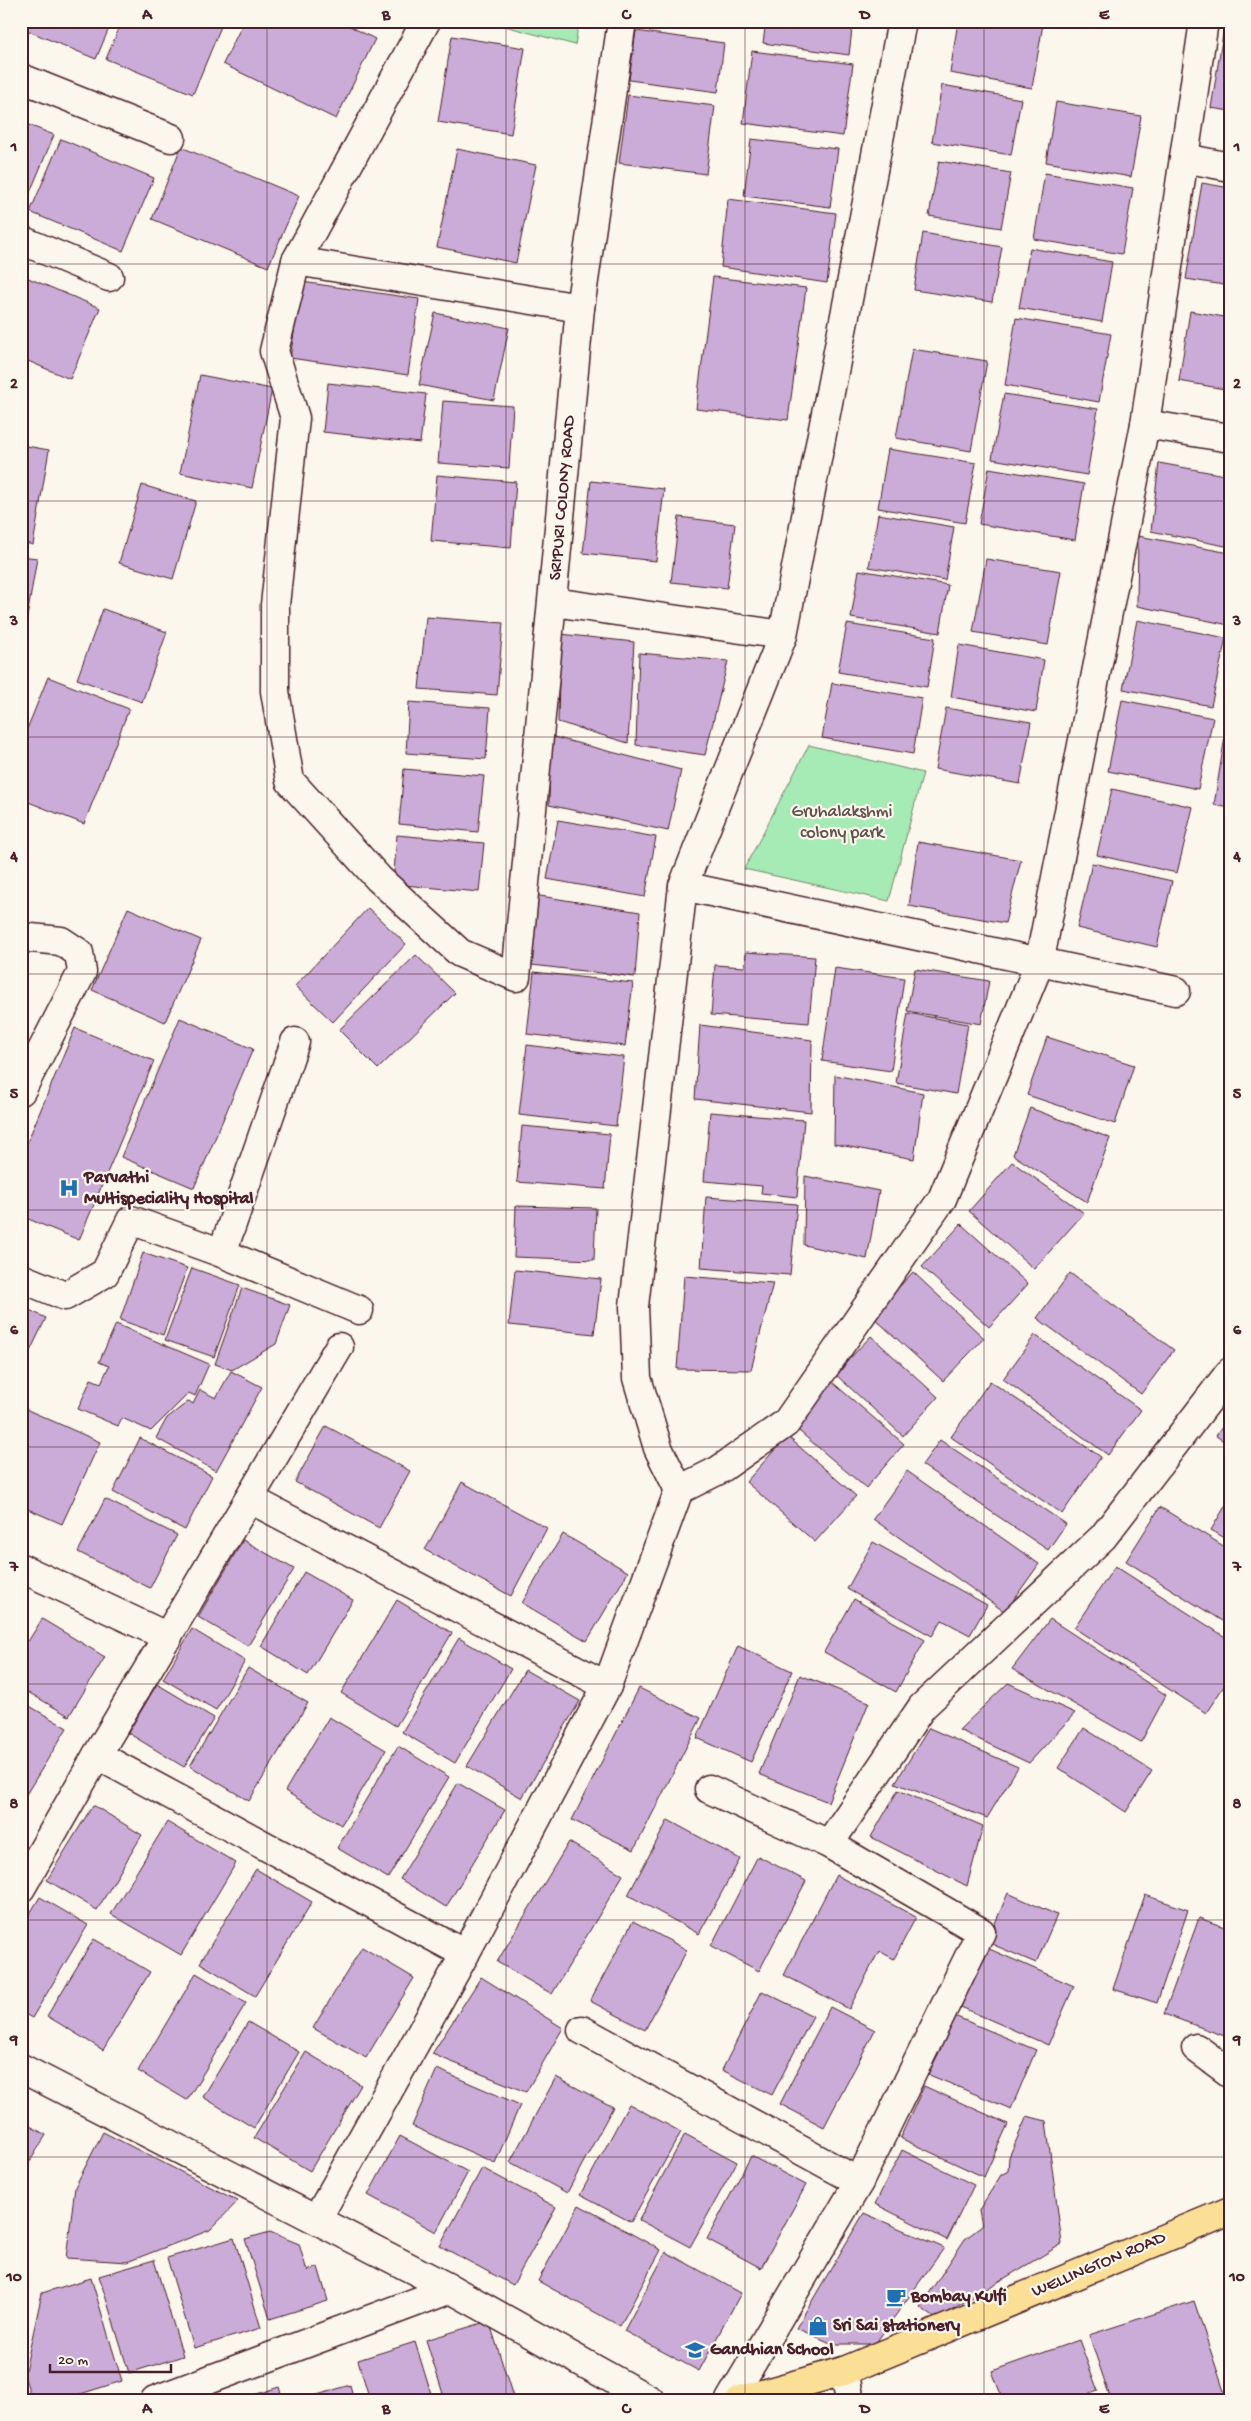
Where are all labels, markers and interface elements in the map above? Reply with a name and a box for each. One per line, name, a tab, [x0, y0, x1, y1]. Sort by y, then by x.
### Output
text: A	[141, 7, 153, 26]
text: B	[381, 7, 391, 26]
text: C	[621, 7, 632, 26]
text: D	[858, 7, 871, 26]
text: E	[1099, 7, 1110, 26]
text: 1	[10, 139, 17, 158]
text: 1	[1233, 139, 1240, 158]
text: 2	[10, 376, 18, 395]
text: 2	[1233, 376, 1241, 395]
street label: SRIPURI COLONY ROAD	[545, 414, 581, 581]
text: 3	[9, 613, 18, 632]
text: 3	[1232, 613, 1241, 632]
park label: Gruhalakshmi colony park	[792, 802, 892, 844]
text: 4	[9, 849, 18, 868]
text: 4	[1232, 849, 1241, 868]
text: 5	[10, 1086, 19, 1105]
text: 5	[1233, 1086, 1242, 1105]
place label: Parvathi Multispeciality Hospital	[83, 1168, 254, 1210]
hospital icon: Parvathi Multispeciality Hospital	[58, 1177, 80, 1199]
text: 6	[10, 1322, 19, 1341]
text: 6	[1233, 1322, 1242, 1341]
text: 7	[9, 1559, 19, 1578]
text: 7	[1232, 1559, 1242, 1578]
text: 8	[10, 1796, 19, 1815]
text: 8	[1233, 1796, 1242, 1815]
text: 9	[9, 2032, 18, 2051]
text: 9	[1232, 2032, 1241, 2051]
street label: WELLINGTON ROAD	[1029, 2227, 1169, 2303]
text: 10	[5, 2269, 22, 2288]
text: 10	[1228, 2269, 1245, 2288]
cafe icon: Bombay Kulfi	[885, 2286, 907, 2308]
place label: Bombay Kulfi	[910, 2287, 1007, 2308]
shop icon: Sri Sai stationery	[807, 2315, 829, 2337]
place label: Sri Sai stationery	[833, 2316, 960, 2337]
school or university icon: Gandhian School	[684, 2339, 706, 2361]
place label: Gandhian School	[710, 2340, 834, 2361]
scale bar	[50, 2341, 171, 2373]
text: 20 m	[58, 2352, 88, 2370]
text: A	[141, 2401, 153, 2420]
text: B	[381, 2401, 391, 2420]
text: C	[621, 2401, 632, 2420]
text: D	[858, 2401, 871, 2420]
text: E	[1099, 2401, 1110, 2420]

